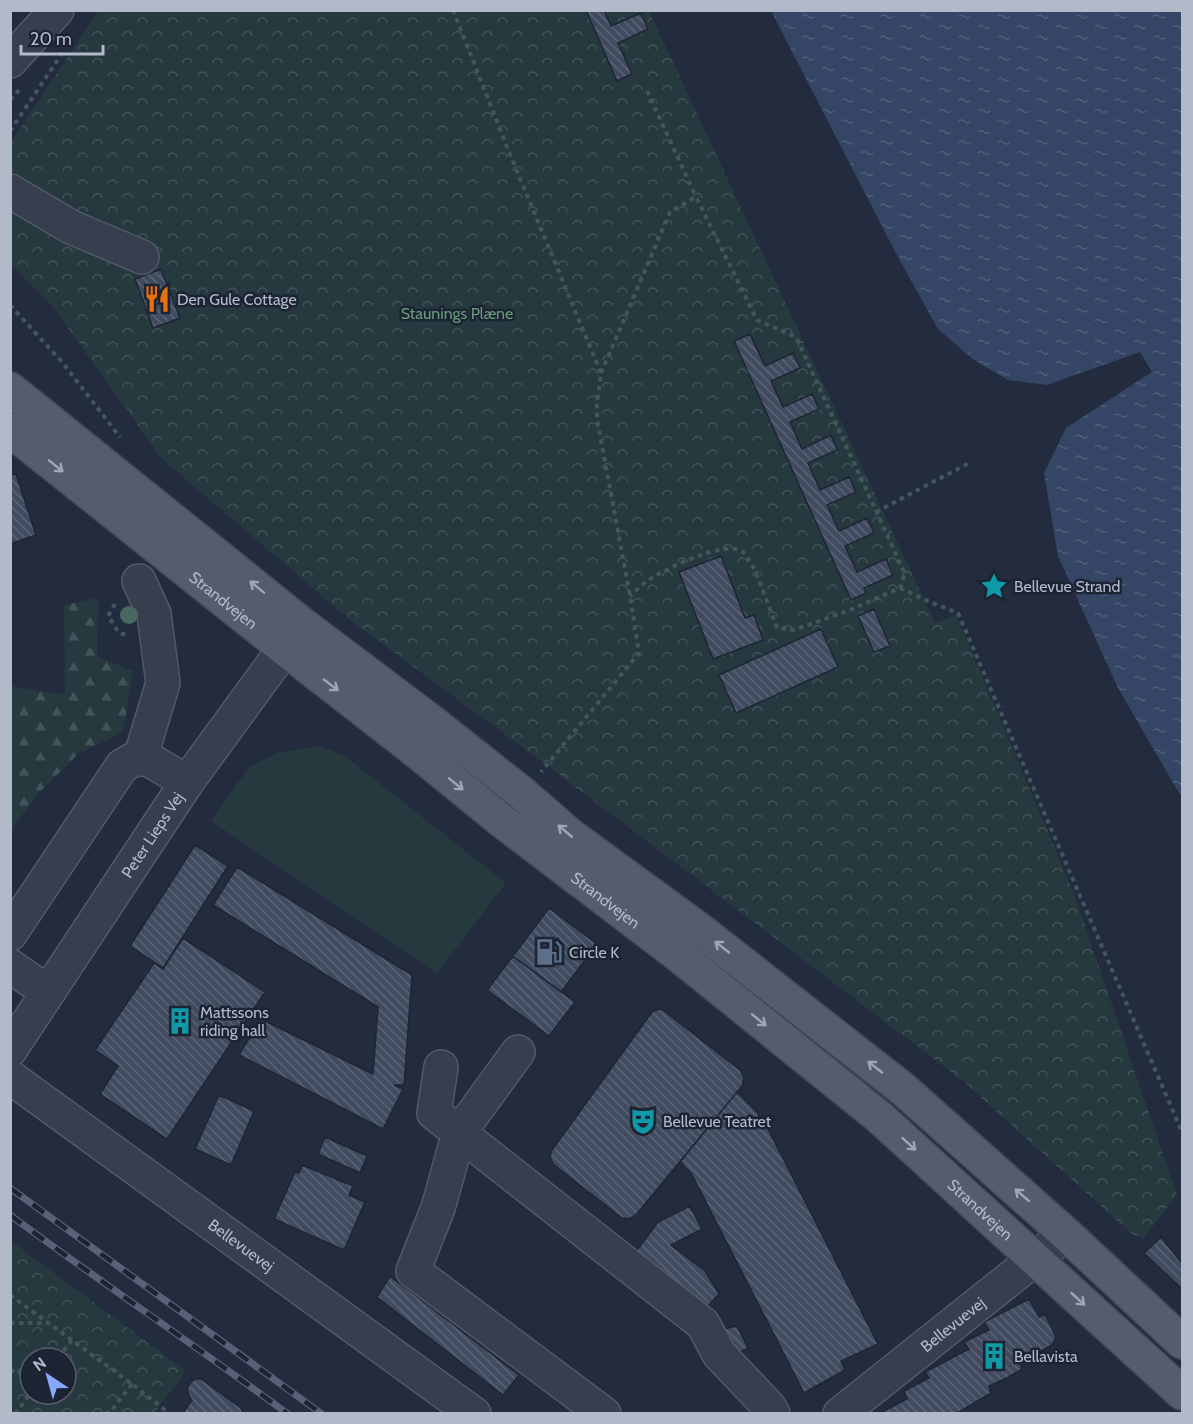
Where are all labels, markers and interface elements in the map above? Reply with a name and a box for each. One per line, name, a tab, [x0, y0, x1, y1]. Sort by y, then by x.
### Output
scale bar	[21, 18, 104, 56]
text: 20 m	[30, 28, 72, 50]
restaurant icon: Den Gule Cottage	[142, 284, 172, 314]
place label: Den Gule Cottage	[177, 290, 297, 309]
park label: Staunings Plæne	[401, 304, 513, 323]
one-way arrow	[48, 460, 64, 473]
street label: Strandvejen	[185, 568, 261, 633]
place icon: Bellevue Strand	[979, 571, 1009, 601]
place label: Bellevue Strand	[1014, 577, 1120, 596]
one-way arrow	[249, 581, 265, 594]
one-way arrow	[323, 678, 339, 691]
one-way arrow	[448, 777, 464, 790]
street label: Peter Lieps Vej	[118, 789, 188, 881]
one-way arrow	[557, 824, 573, 837]
street label: Strandvejen	[567, 868, 644, 933]
fuel station icon: Circle K	[534, 937, 564, 967]
one-way arrow	[714, 940, 730, 953]
place label: Circle K	[569, 943, 619, 962]
place label: Mattssons riding hall	[200, 1003, 269, 1040]
building icon: Mattssons riding hall	[165, 1006, 195, 1036]
one-way arrow	[750, 1013, 766, 1026]
one-way arrow	[867, 1061, 883, 1074]
theatre icon: Bellevue Teatret	[628, 1106, 658, 1136]
place label: Bellevue Teatret	[663, 1112, 772, 1131]
one-way arrow	[901, 1137, 916, 1151]
street label: Strandvejen	[944, 1175, 1017, 1244]
one-way arrow	[1015, 1188, 1030, 1202]
street label: Bellevuevej	[204, 1215, 278, 1276]
one-way arrow	[1070, 1292, 1085, 1306]
street label: Bellevuevej	[917, 1293, 989, 1356]
building icon: Bellavista	[979, 1341, 1009, 1371]
north arrow	[18, 1346, 78, 1406]
place label: Bellavista	[1014, 1347, 1078, 1366]
text: N	[29, 1353, 50, 1375]

